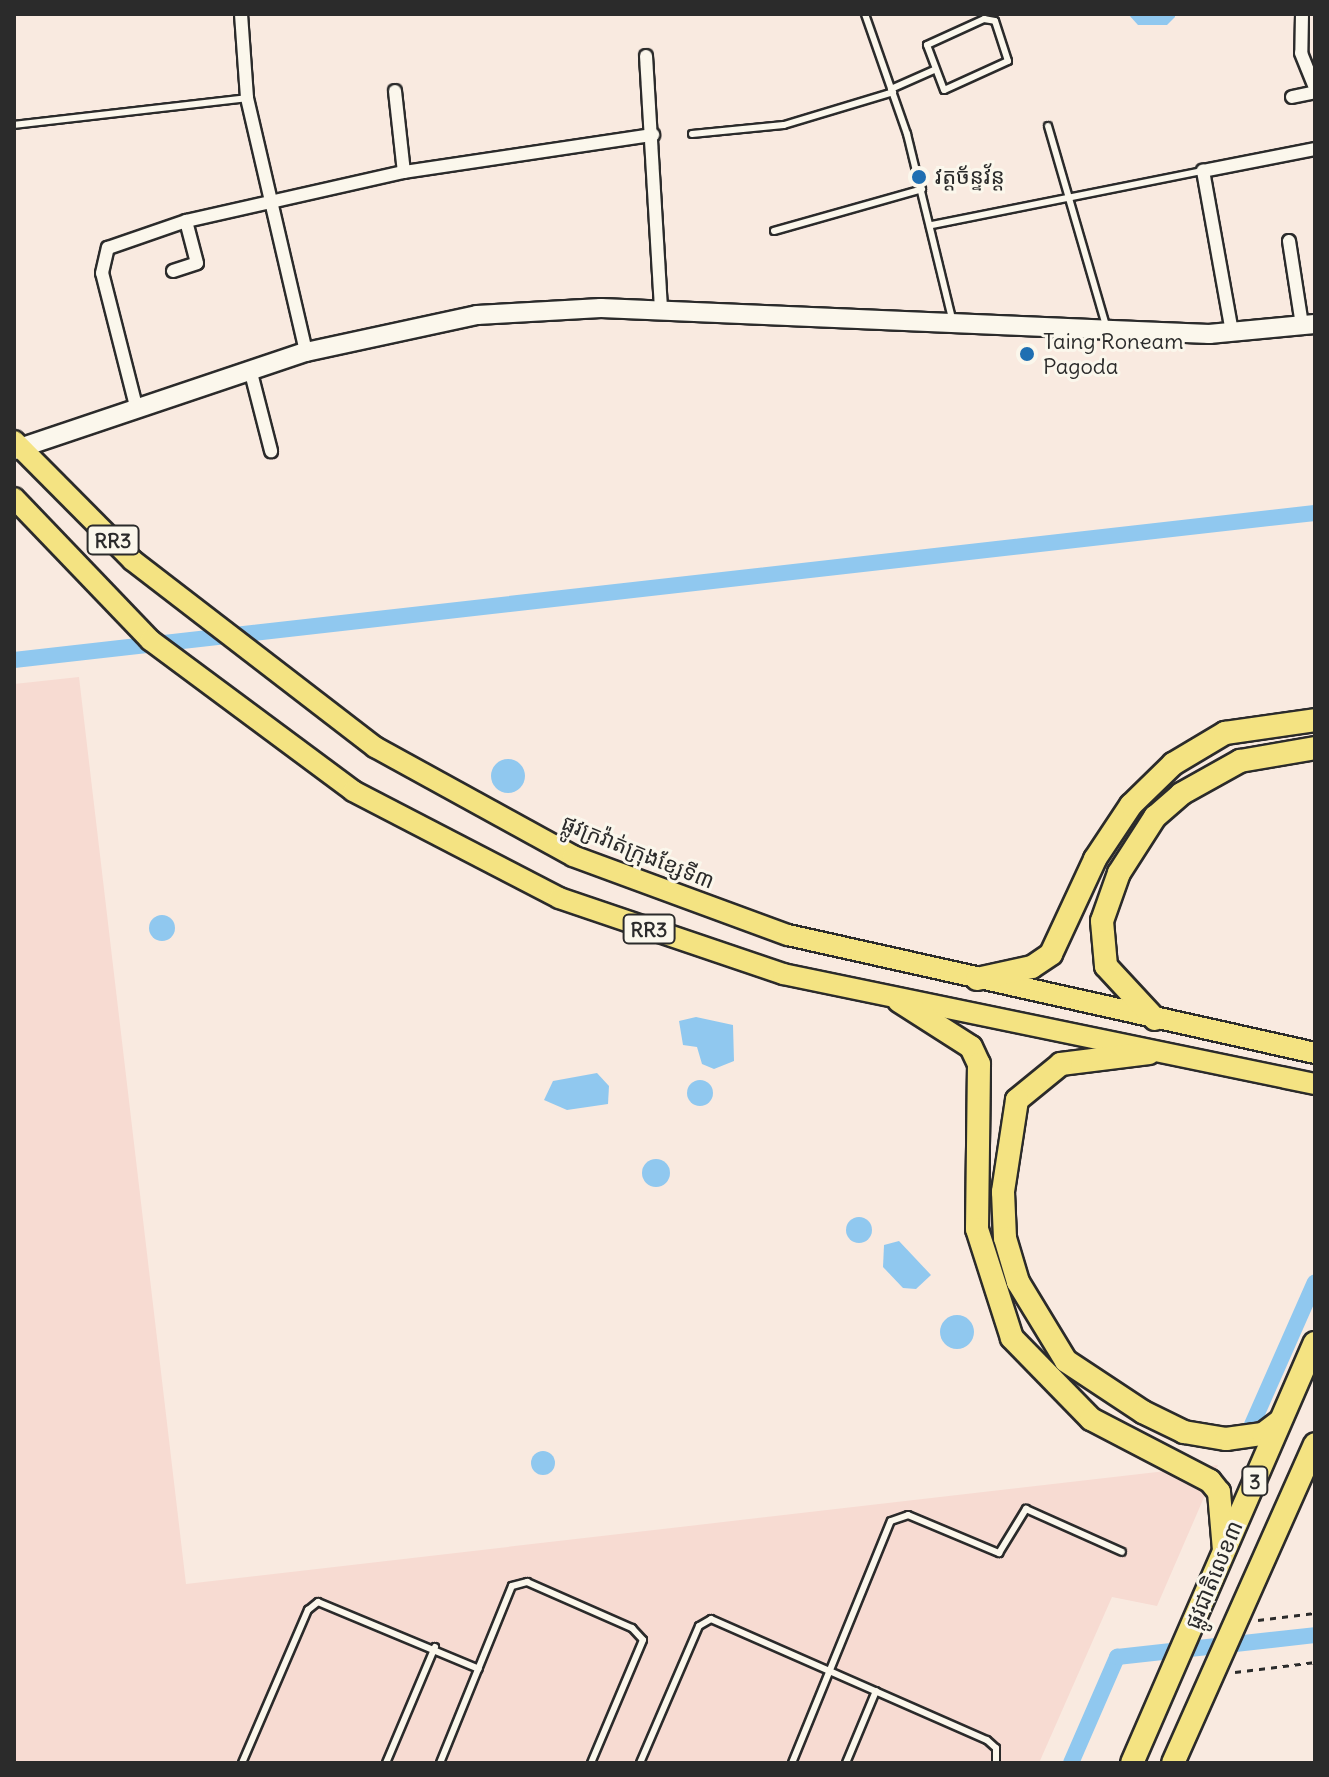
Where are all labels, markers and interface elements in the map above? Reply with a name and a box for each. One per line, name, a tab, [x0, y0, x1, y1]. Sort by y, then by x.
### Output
place label: វត្តច័ន្ទវ័ន្ត	[935, 164, 1005, 190]
marker: វត្តច័ន្ទវ័ន្ត	[910, 168, 928, 186]
place label: Taing Roneam Pagoda	[1043, 328, 1183, 380]
marker: Taing Roneam Pagoda	[1018, 345, 1036, 363]
road number: RR3	[85, 524, 141, 556]
street label: ផ្លូវក្រវ៉ាត់ក្រុងខ្សែទី៣	[558, 809, 718, 895]
road number: RR3	[621, 913, 677, 945]
road number: 3	[1241, 1465, 1269, 1497]
street label: ផ្លូវជាតិលេខ៣	[1179, 1517, 1249, 1633]

